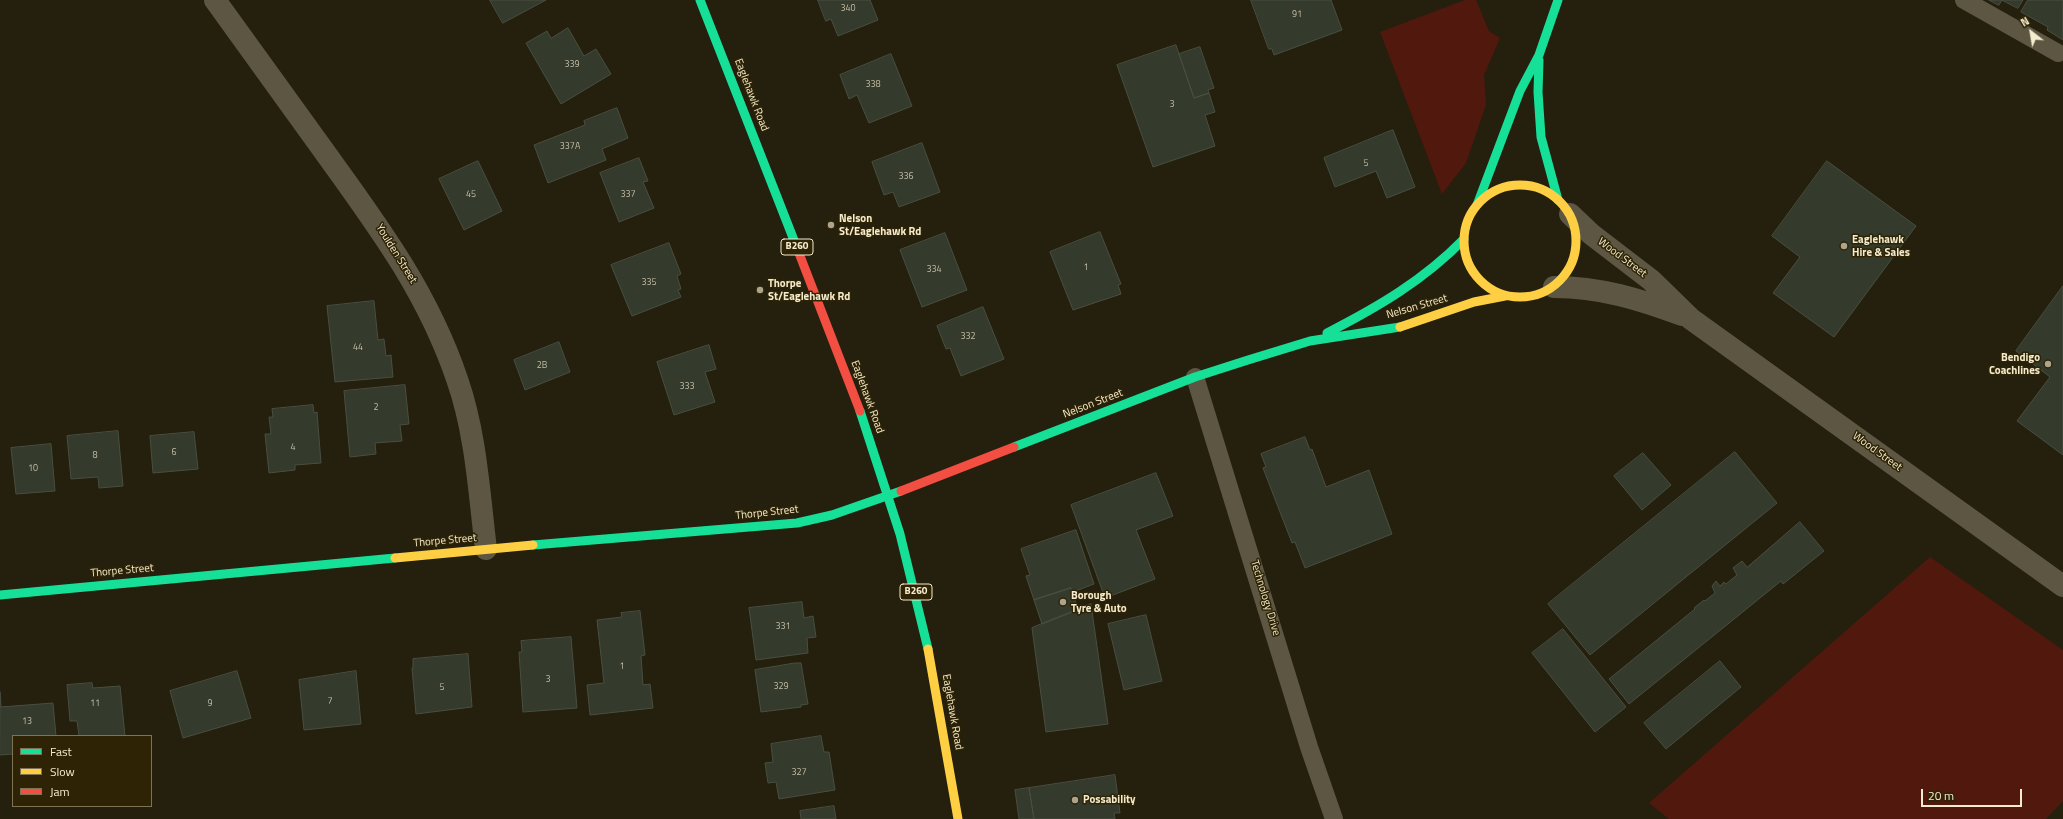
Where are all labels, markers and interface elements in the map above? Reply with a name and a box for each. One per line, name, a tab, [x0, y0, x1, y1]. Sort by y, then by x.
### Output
house number: 340	[840, 4, 856, 14]
house number: 91	[1292, 10, 1302, 20]
north arrow	[2011, 12, 2051, 52]
text: N	[2017, 13, 2032, 31]
street label: Eaglehawk Road	[731, 57, 771, 133]
house number: 339	[564, 60, 580, 70]
house number: 338	[865, 80, 881, 90]
house number: 3	[1169, 100, 1175, 110]
house number: 337A	[560, 142, 580, 152]
house number: 5	[1363, 159, 1369, 169]
house number: 336	[898, 172, 914, 182]
house number: 45	[466, 190, 476, 200]
house number: 337	[620, 190, 636, 200]
place label: Nelson St/Eaglehawk Rd	[839, 212, 921, 238]
marker: Nelson St/Eaglehawk Rd	[826, 220, 836, 230]
street label: Youlden Street	[373, 222, 419, 286]
place label: Eaglehawk Hire & Sales	[1852, 233, 1910, 259]
street label: Wood Street	[1595, 235, 1649, 281]
road number: B260	[781, 239, 813, 255]
marker: Eaglehawk Hire & Sales	[1839, 241, 1849, 251]
house number: 1	[1083, 263, 1089, 273]
house number: 334	[926, 265, 942, 275]
place label: Thorpe St/Eaglehawk Rd	[768, 277, 850, 303]
house number: 335	[641, 278, 657, 288]
marker: Thorpe St/Eaglehawk Rd	[755, 285, 765, 295]
street label: Nelson Street	[1385, 292, 1449, 322]
house number: 332	[960, 332, 976, 342]
house number: 44	[353, 343, 363, 353]
place label: Bendigo Coachlines	[1989, 351, 2040, 377]
street label: Eaglehawk Road	[848, 359, 886, 435]
marker: Bendigo Coachlines	[2043, 359, 2053, 369]
house number: 2B	[537, 361, 547, 371]
house number: 333	[679, 382, 695, 392]
street label: Nelson Street	[1061, 387, 1125, 421]
house number: 2	[373, 403, 379, 413]
street label: Wood Street	[1850, 430, 1904, 474]
house number: 4	[290, 443, 296, 453]
house number: 6	[171, 448, 177, 458]
house number: 8	[92, 451, 98, 461]
house number: 10	[28, 464, 38, 474]
street label: Thorpe Street	[735, 503, 799, 523]
street label: Thorpe Street	[413, 532, 477, 550]
street label: Technology Drive	[1247, 559, 1283, 637]
street label: Thorpe Street	[90, 562, 154, 580]
road number: B260	[900, 584, 932, 600]
place label: Borough Tyre & Auto	[1071, 589, 1127, 615]
marker: Borough Tyre & Auto	[1058, 597, 1068, 607]
house number: 331	[775, 622, 791, 632]
house number: 1	[619, 662, 625, 672]
street label: Eaglehawk Road	[939, 673, 965, 751]
house number: 3	[545, 675, 551, 685]
house number: 329	[773, 682, 789, 692]
house number: 5	[439, 683, 445, 693]
house number: 7	[327, 697, 333, 707]
house number: 11	[90, 699, 100, 709]
house number: 9	[207, 699, 213, 709]
house number: 13	[22, 717, 32, 727]
legend	[12, 735, 152, 807]
text: Fast	[50, 742, 72, 761]
text: Slow	[50, 762, 75, 781]
house number: 327	[791, 768, 807, 778]
scale bar	[1923, 781, 2024, 807]
text: Jam	[50, 782, 70, 801]
text: 20 m	[1928, 786, 1954, 805]
place label: Possability	[1083, 793, 1135, 807]
marker: Possability	[1070, 795, 1080, 805]

